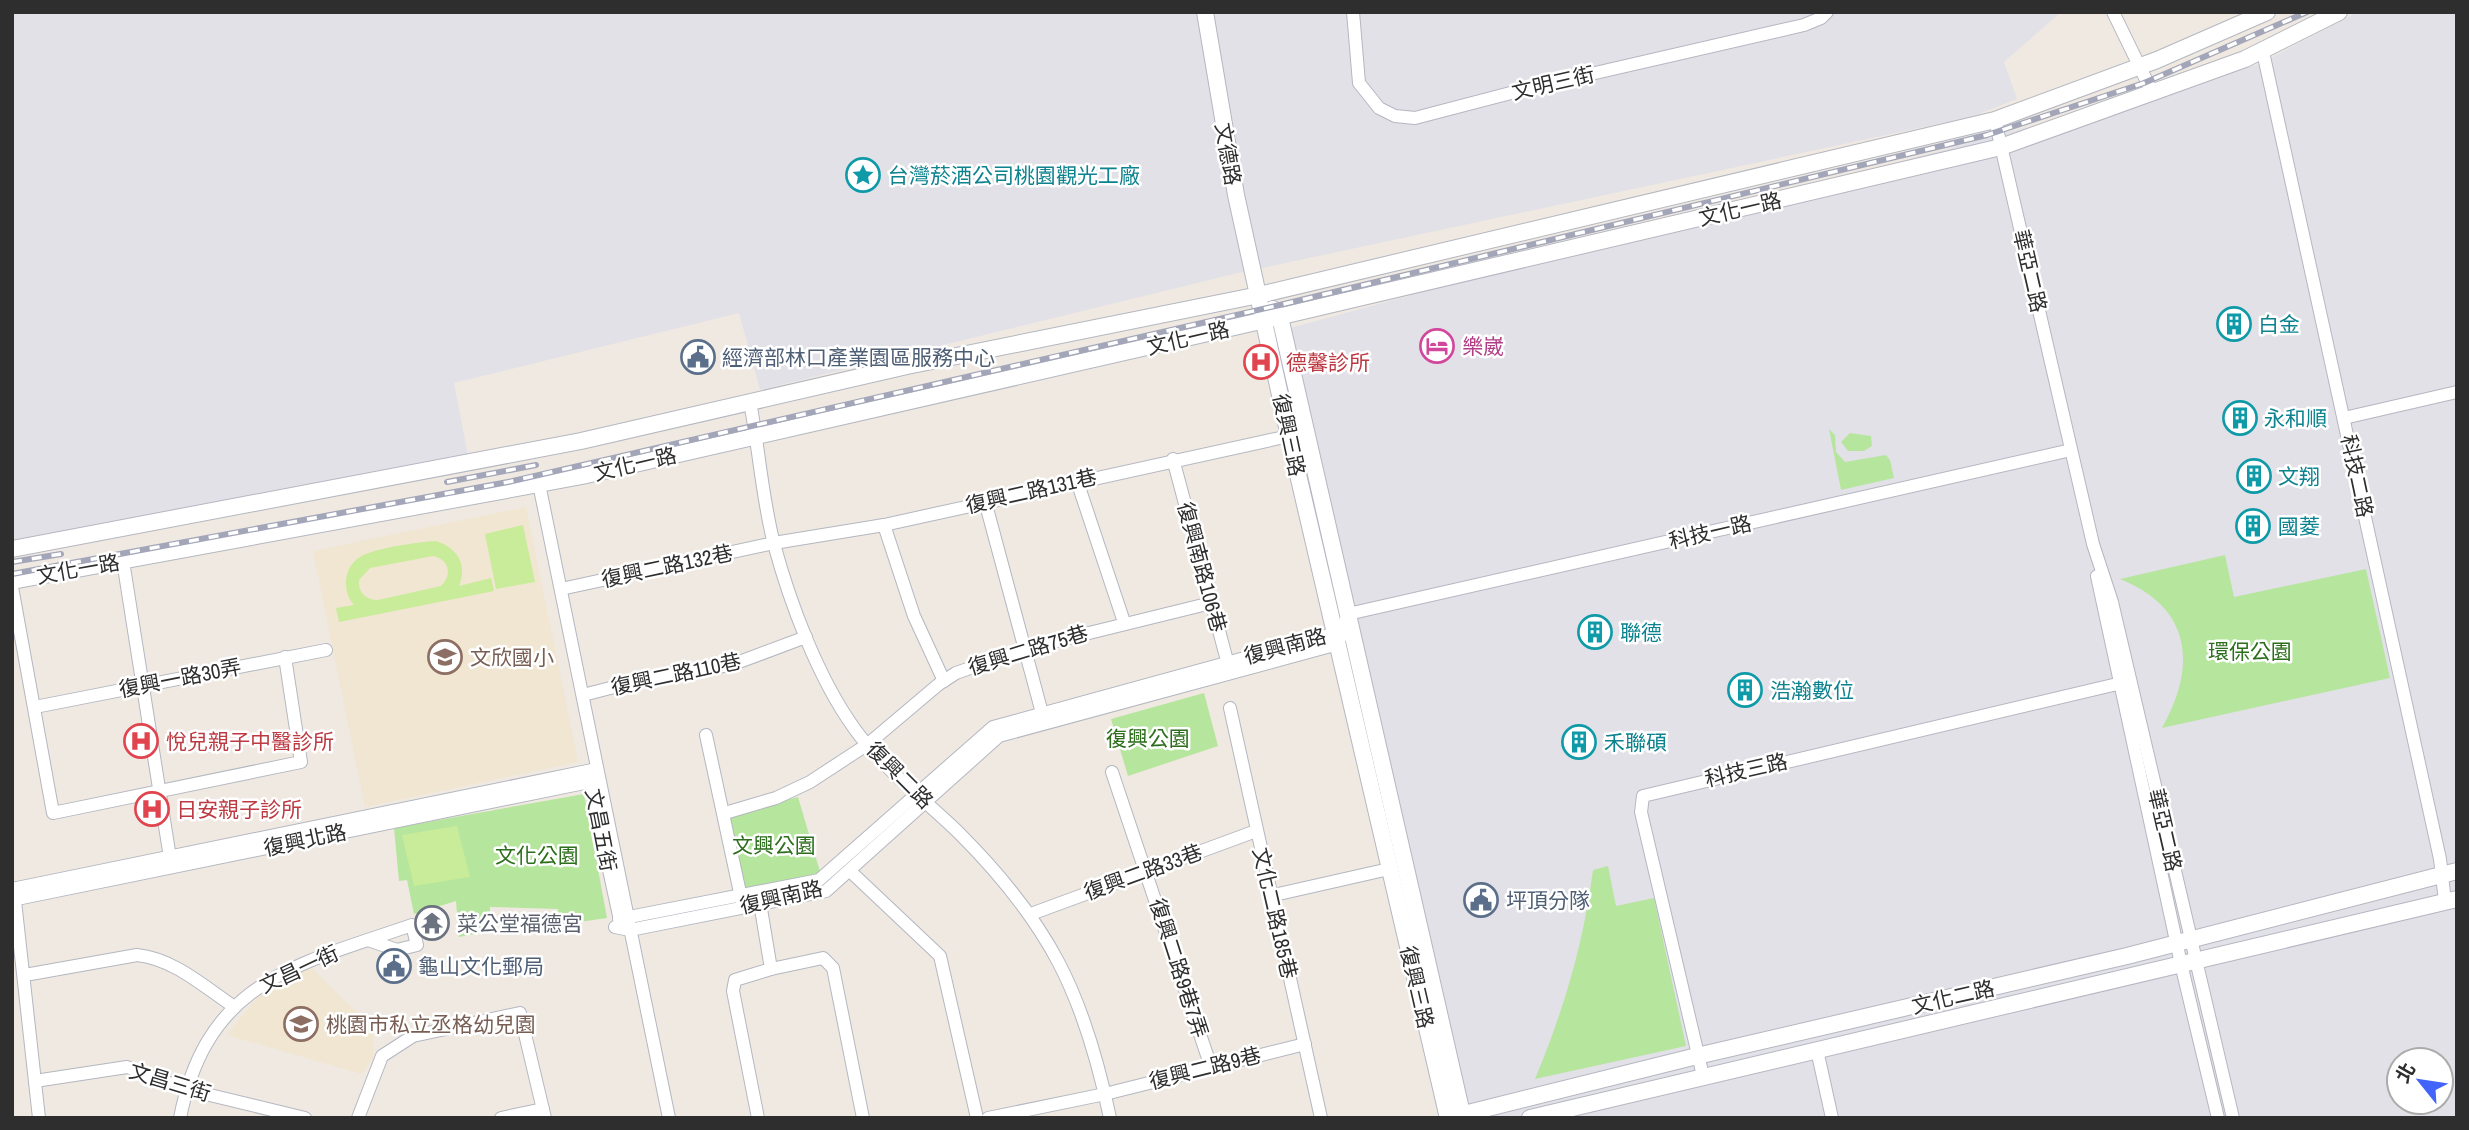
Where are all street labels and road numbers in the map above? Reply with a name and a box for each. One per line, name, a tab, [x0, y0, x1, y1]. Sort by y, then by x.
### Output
street label: 文明三街	[1509, 59, 1597, 107]
street label: 文德路	[1208, 120, 1248, 188]
street label: 文化一路	[1696, 185, 1784, 233]
street label: 華亞二路	[2006, 227, 2054, 315]
street label: 文化一路	[1144, 314, 1232, 362]
street label: 復興三路	[1266, 391, 1312, 479]
street label: 科技二路	[2334, 432, 2380, 520]
street label: 文化一路	[591, 440, 679, 488]
street label: 復興二路131巷	[963, 462, 1099, 520]
street label: 復興南路106巷	[1171, 499, 1233, 635]
street label: 科技一路	[1666, 508, 1754, 556]
street label: 復興二路132巷	[599, 538, 735, 594]
street label: 文化一路	[34, 547, 122, 591]
street label: 復興二路75巷	[964, 618, 1092, 682]
street label: 復興南路	[1241, 621, 1329, 671]
street label: 復興二路110巷	[608, 646, 744, 702]
street label: 復興一路30弄	[116, 652, 244, 704]
street label: 復興二路	[860, 735, 940, 815]
street label: 科技三路	[1702, 746, 1790, 794]
street label: 文昌五街	[579, 786, 623, 874]
street label: 華亞二路	[2141, 786, 2189, 874]
street label: 復興北路	[261, 817, 349, 863]
street label: 復興二路33巷	[1080, 837, 1206, 907]
street label: 文化二路185巷	[1246, 845, 1304, 981]
street label: 復興南路	[737, 873, 825, 921]
street label: 復興二路9巷7弄	[1143, 894, 1215, 1042]
street label: 文昌一街	[255, 938, 343, 1000]
street label: 復興三路	[1393, 943, 1441, 1031]
street label: 文化二路	[1909, 973, 1997, 1021]
street label: 復興二路9巷	[1146, 1040, 1264, 1096]
street label: 文昌三街	[126, 1056, 214, 1108]

